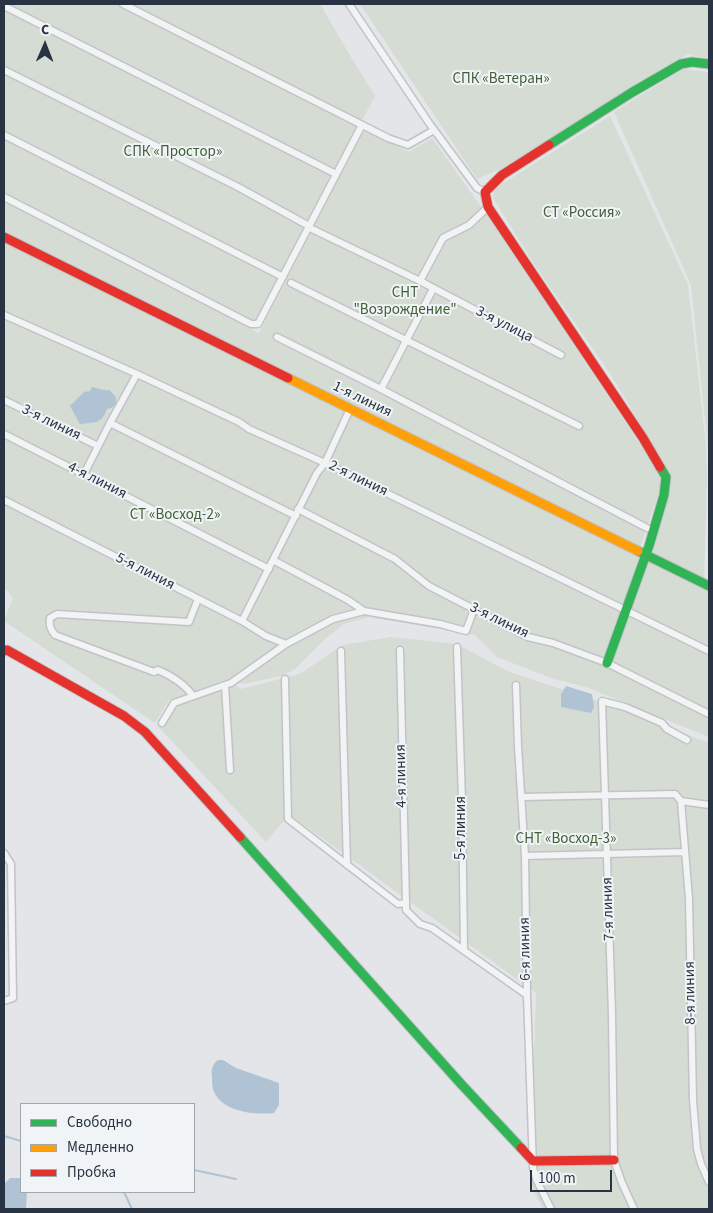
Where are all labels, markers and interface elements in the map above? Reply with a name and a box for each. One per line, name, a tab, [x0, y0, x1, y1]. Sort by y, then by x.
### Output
north arrow	[20, 20, 70, 70]
text: С	[41, 20, 50, 40]
park label: СПК «Ветеран»	[452, 71, 550, 89]
park label: СПК «Простор»	[124, 144, 222, 162]
park label: СТ «Россия»	[543, 205, 621, 223]
park label: СНТ "Возрождение"	[353, 285, 457, 320]
street label: 3-я улица	[472, 303, 536, 347]
street label: 1-я линия	[329, 378, 395, 422]
street label: 3-я линия	[18, 401, 84, 445]
street label: 2-я линия	[325, 457, 391, 501]
street label: 4-я линия	[65, 459, 129, 503]
park label: СТ «Восход-2»	[130, 507, 220, 525]
street label: 5-я линия	[113, 550, 177, 594]
street label: 3-я линия	[466, 599, 532, 643]
street label: 4-я линия	[392, 744, 412, 808]
street label: 5-я линия	[453, 796, 471, 860]
park label: СНТ «Восход-3»	[516, 831, 616, 849]
street label: 7-я линия	[599, 877, 619, 941]
street label: 6-я линия	[516, 917, 536, 981]
street label: 8-я линия	[681, 961, 701, 1025]
legend	[20, 1103, 195, 1193]
text: Свободно	[67, 1112, 132, 1133]
text: Медленно	[67, 1137, 134, 1158]
scale bar	[533, 1160, 616, 1192]
text: Пробка	[67, 1162, 116, 1183]
text: 100 m	[538, 1168, 576, 1189]

